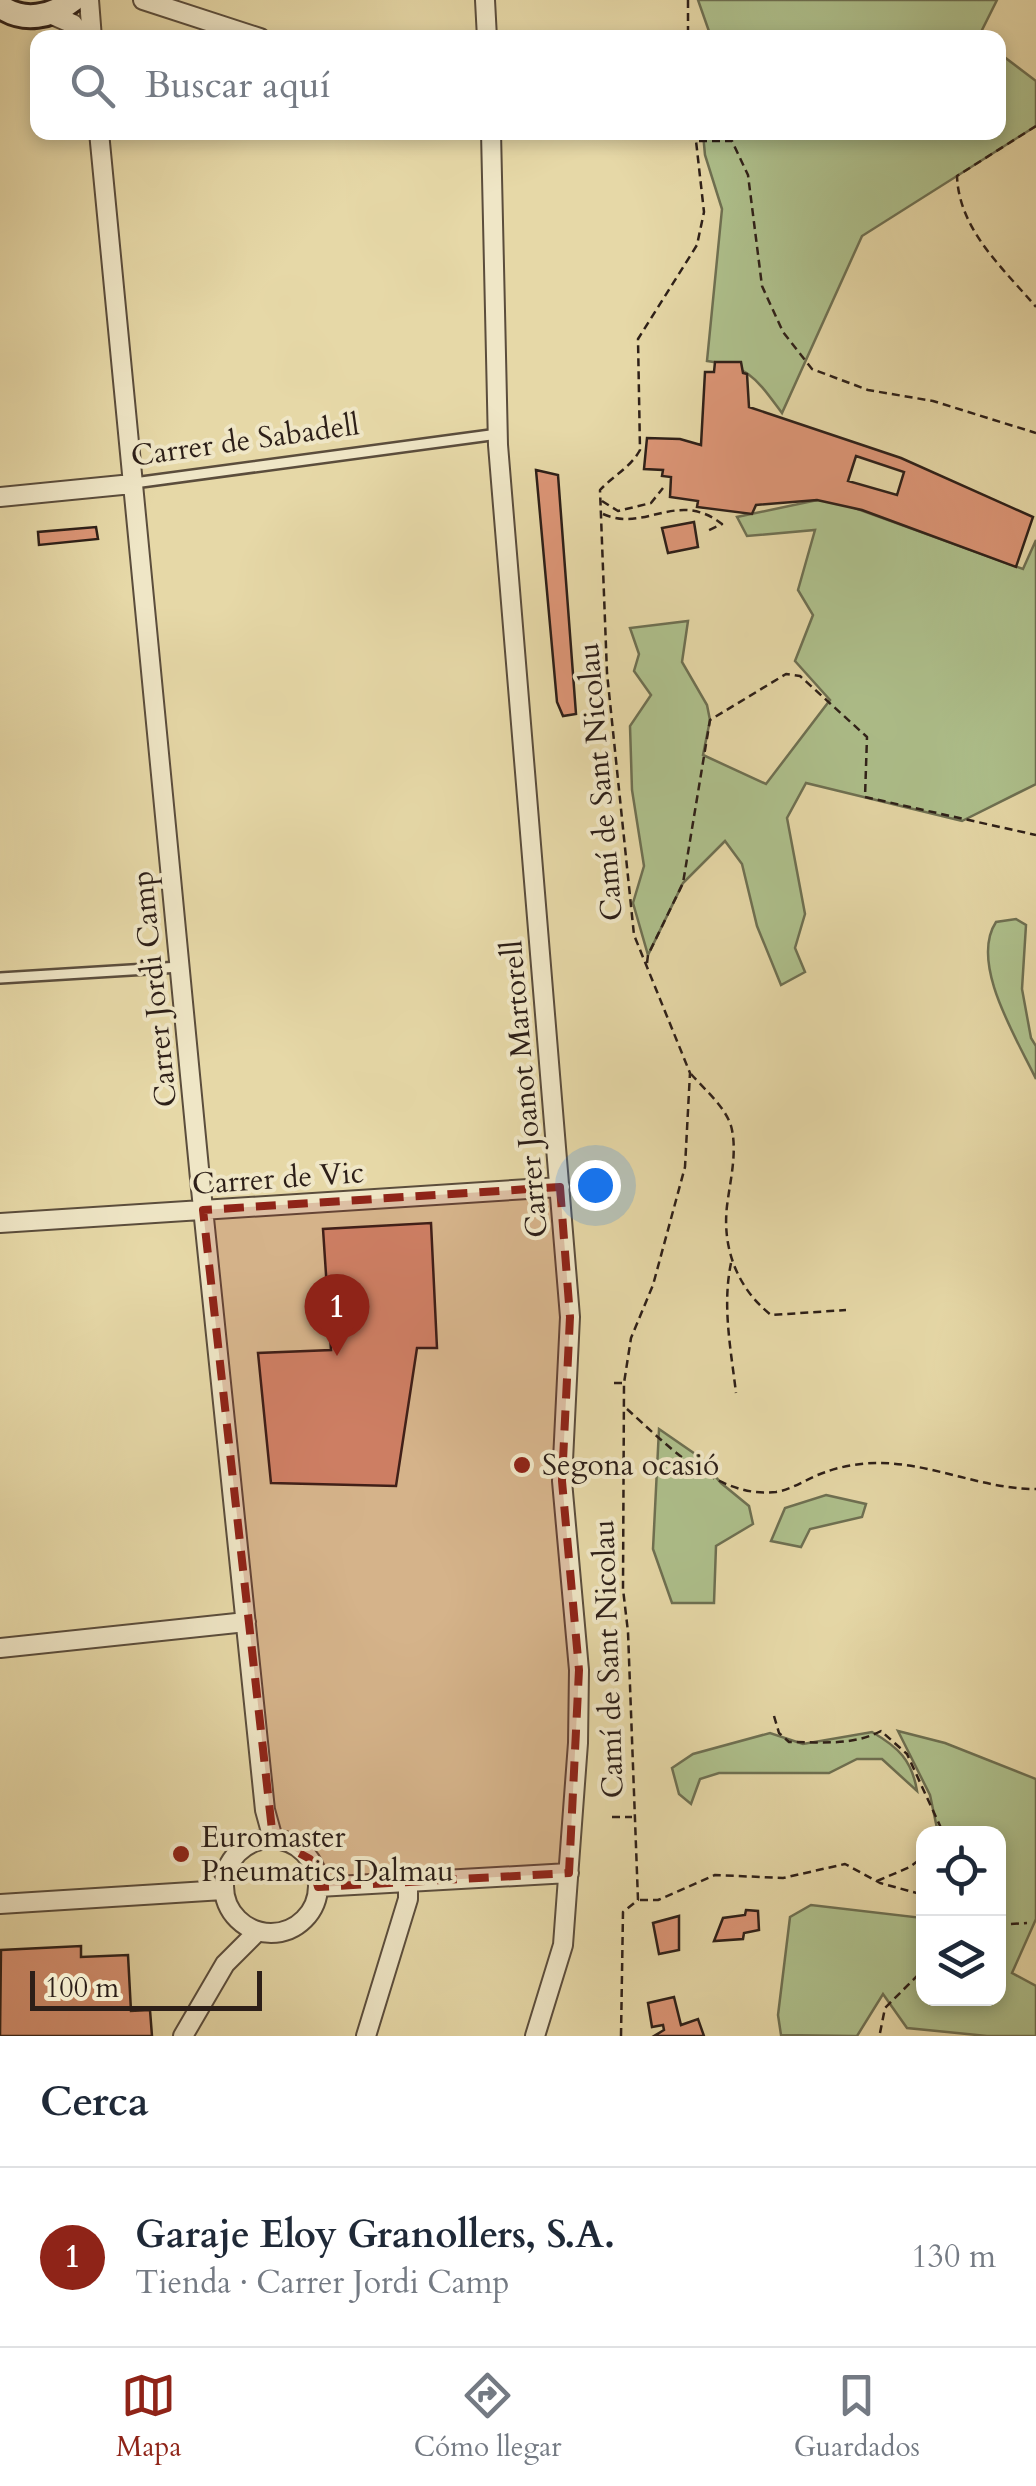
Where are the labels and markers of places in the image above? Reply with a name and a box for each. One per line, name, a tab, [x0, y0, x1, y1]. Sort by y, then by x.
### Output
pin: 1	[304, 1274, 370, 1356]
place label: Segona ocasió	[542, 1445, 719, 1486]
marker: Segona ocasió	[511, 1454, 533, 1476]
place label: Euromaster Pneumatics Dalmau	[201, 1817, 454, 1892]
marker: Euromaster Pneumatics Dalmau	[170, 1843, 192, 1865]

